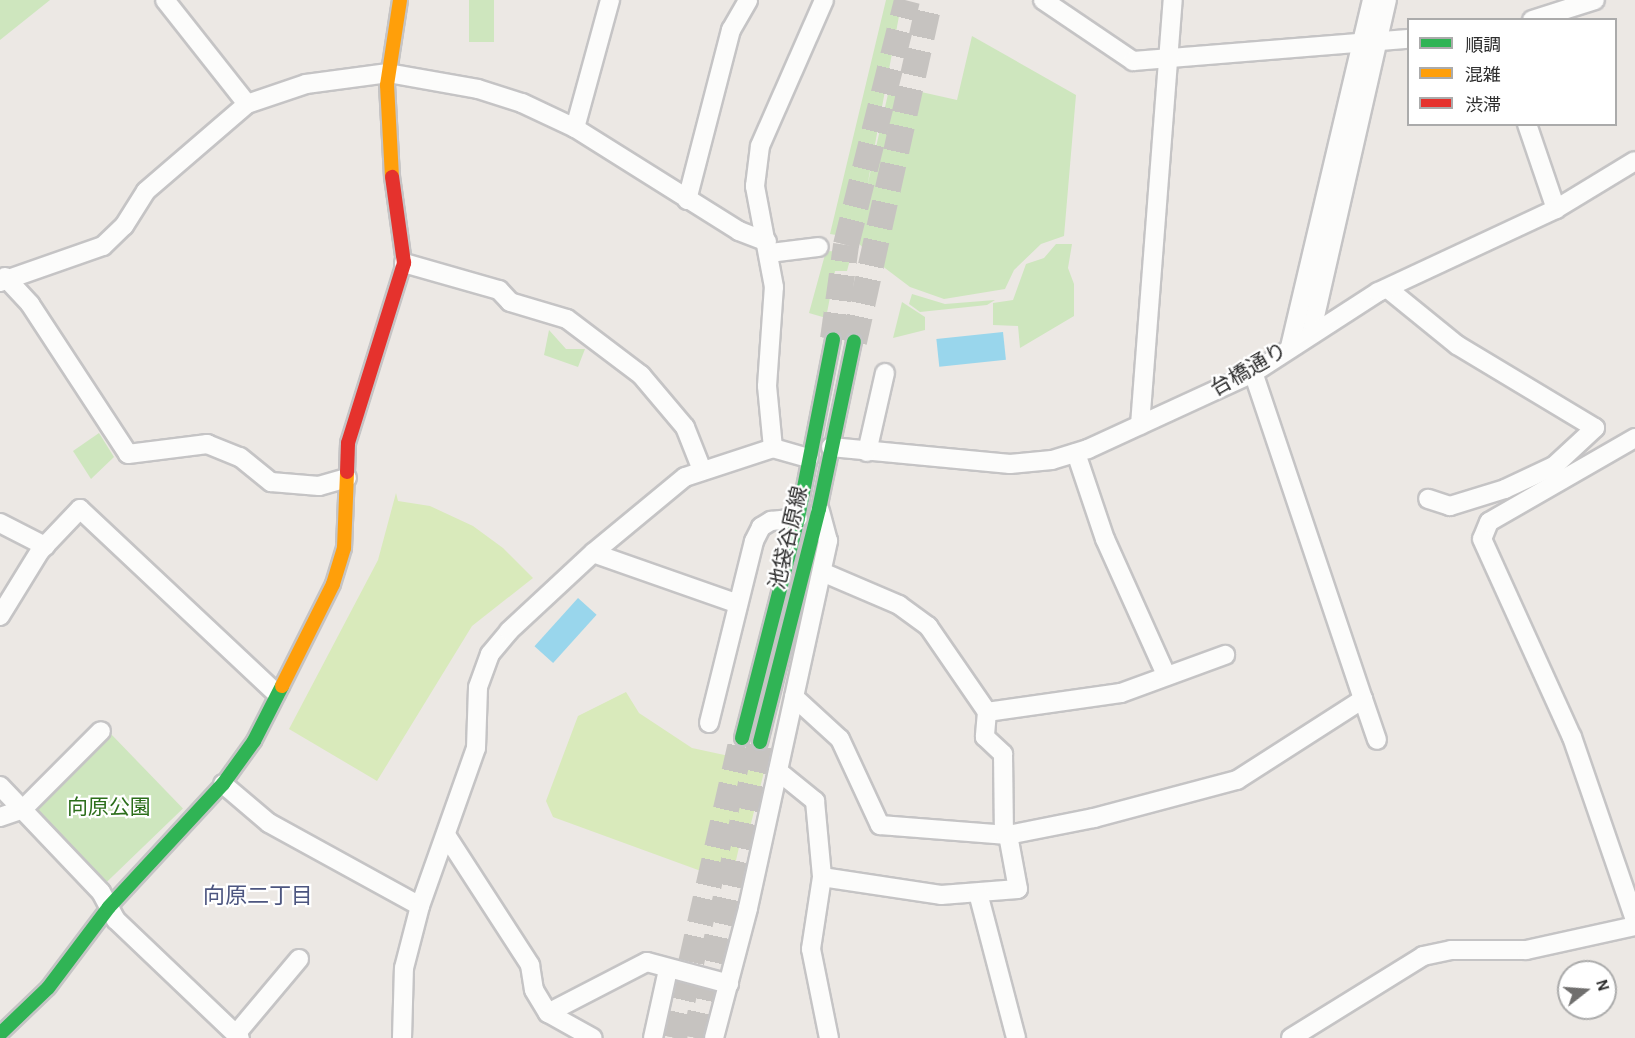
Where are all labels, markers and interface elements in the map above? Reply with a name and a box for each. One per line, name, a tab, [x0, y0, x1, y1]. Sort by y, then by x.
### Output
legend	[1407, 18, 1617, 126]
text: 順調	[1465, 37, 1501, 55]
text: 混雑	[1465, 67, 1501, 85]
text: 渋滞	[1465, 97, 1501, 115]
street label: 台橋通り	[1206, 338, 1292, 402]
street label: 池袋谷原線	[765, 484, 813, 592]
park label: 向原公園	[67, 795, 151, 821]
district label: 向原二丁目	[203, 884, 313, 910]
north arrow	[1557, 960, 1617, 1020]
text: N	[1593, 978, 1612, 993]

